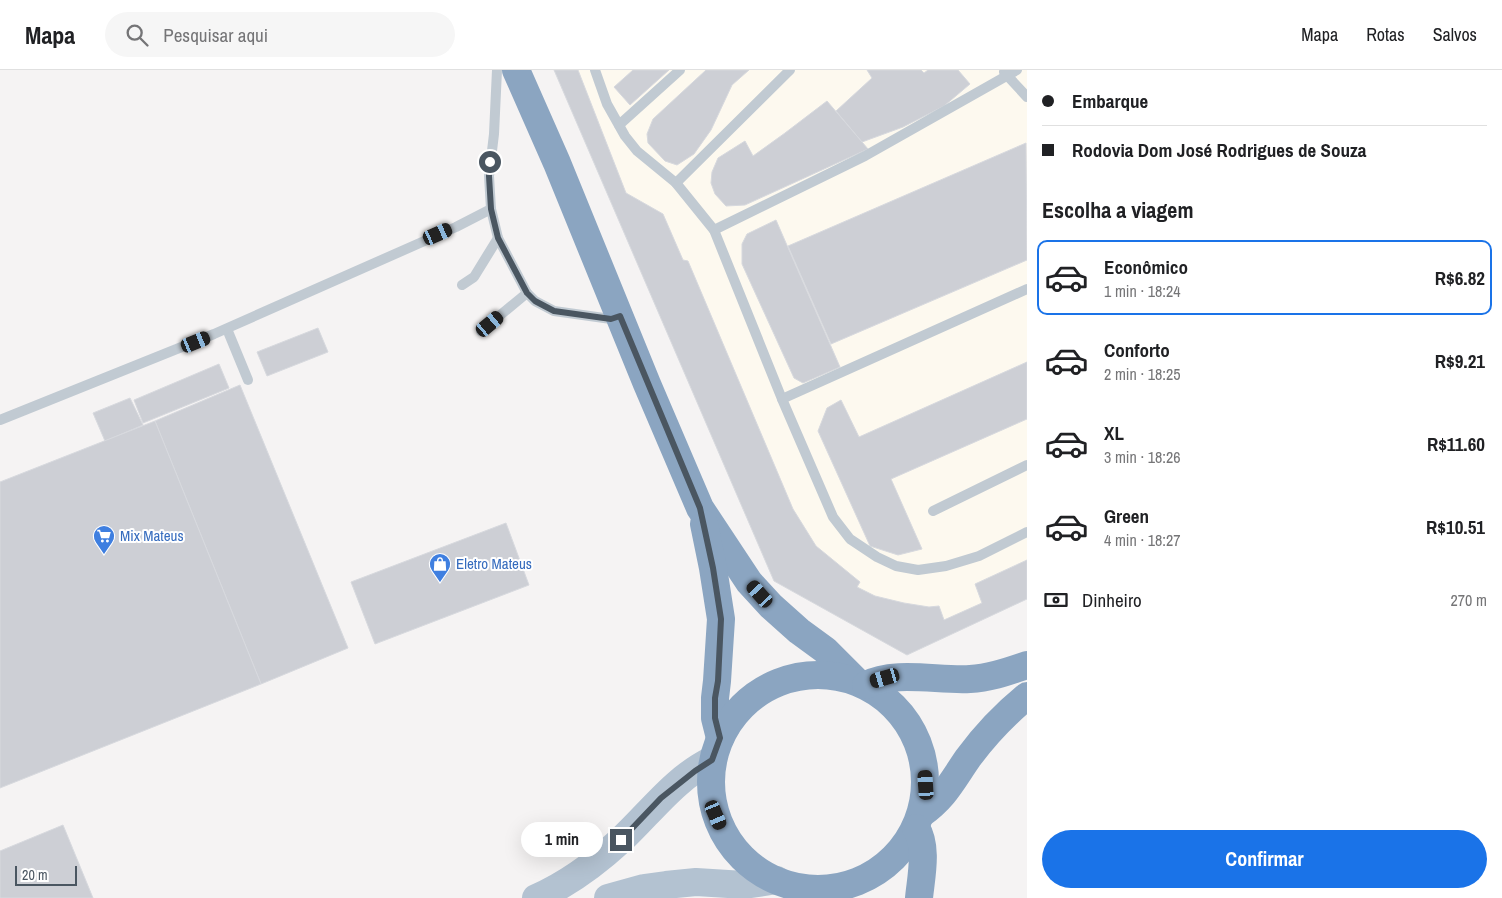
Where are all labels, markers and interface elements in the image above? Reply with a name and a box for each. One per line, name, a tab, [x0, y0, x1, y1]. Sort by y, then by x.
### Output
search box	[105, 12, 455, 57]
text: Mapa	[25, 19, 75, 51]
icon: search	[123, 21, 151, 49]
text: Pesquisar aqui	[163, 22, 268, 48]
text: Mapa	[1301, 22, 1338, 47]
text: Rotas	[1366, 22, 1405, 47]
text: Salvos	[1433, 22, 1477, 47]
text: Embarque	[1072, 88, 1148, 114]
text: Rodovia Dom José Rodrigues de Souza	[1072, 137, 1366, 163]
route start	[479, 151, 501, 173]
text: Escolha a viagem	[1042, 195, 1193, 225]
car	[421, 221, 454, 247]
text: Econômico	[1104, 254, 1188, 280]
icon: car	[1044, 255, 1089, 300]
text: R$6.82	[1435, 265, 1485, 291]
text: 1 min · 18:24	[1104, 280, 1181, 302]
car	[473, 309, 506, 339]
car	[179, 329, 212, 355]
text: Conforto	[1104, 337, 1170, 363]
icon: car	[1044, 338, 1089, 383]
text: R$9.21	[1435, 348, 1485, 374]
text: 2 min · 18:25	[1104, 363, 1181, 385]
text: XL	[1104, 420, 1124, 446]
icon: car	[1044, 421, 1089, 466]
text: R$11.60	[1427, 431, 1485, 457]
text: 3 min · 18:26	[1104, 446, 1181, 468]
text: Green	[1104, 503, 1149, 529]
icon: car	[1044, 504, 1089, 549]
text: R$10.51	[1426, 514, 1485, 540]
supermarket icon: Mix Mateus	[92, 524, 116, 555]
place label: Mix Mateus	[120, 525, 184, 546]
text: 4 min · 18:27	[1104, 529, 1181, 551]
shop icon: Eletro Mateus	[428, 552, 452, 583]
place label: Eletro Mateus	[456, 553, 532, 574]
car	[744, 578, 775, 610]
icon: cash	[1042, 586, 1070, 614]
text: Dinheiro	[1082, 587, 1142, 613]
text: 270 m	[1451, 589, 1487, 611]
car	[868, 667, 901, 689]
car	[917, 770, 934, 800]
car	[703, 798, 728, 832]
callout: 1 min	[521, 822, 604, 858]
text: 1 min	[545, 828, 579, 850]
route end	[610, 829, 632, 851]
button: Confirmar	[1042, 830, 1487, 888]
scale bar	[15, 863, 78, 886]
text: 20 m	[22, 866, 48, 884]

